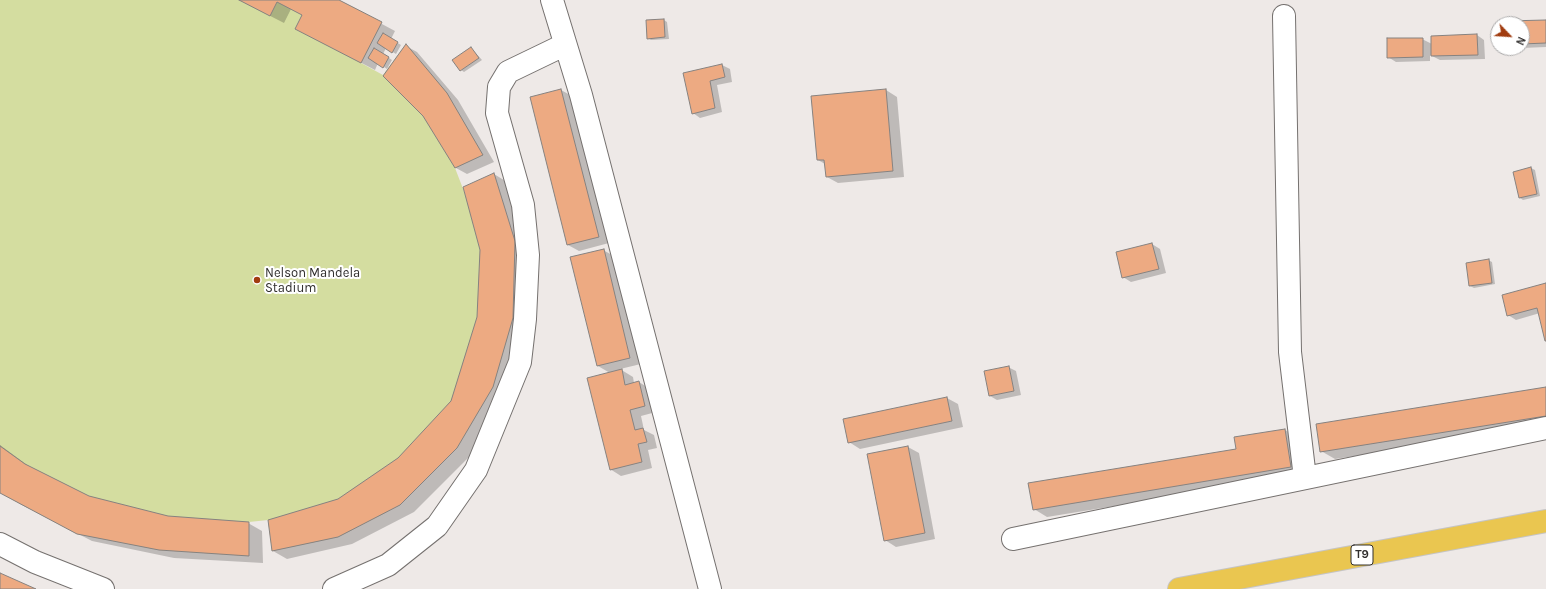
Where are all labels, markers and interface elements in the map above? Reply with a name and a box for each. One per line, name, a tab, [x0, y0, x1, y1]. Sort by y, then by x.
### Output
north arrow	[1490, 16, 1530, 56]
text: N	[1513, 35, 1528, 47]
place label: Nelson Mandela Stadium	[265, 265, 360, 296]
marker: Nelson Mandela Stadium	[252, 275, 262, 285]
road number: T9	[1351, 545, 1373, 565]

